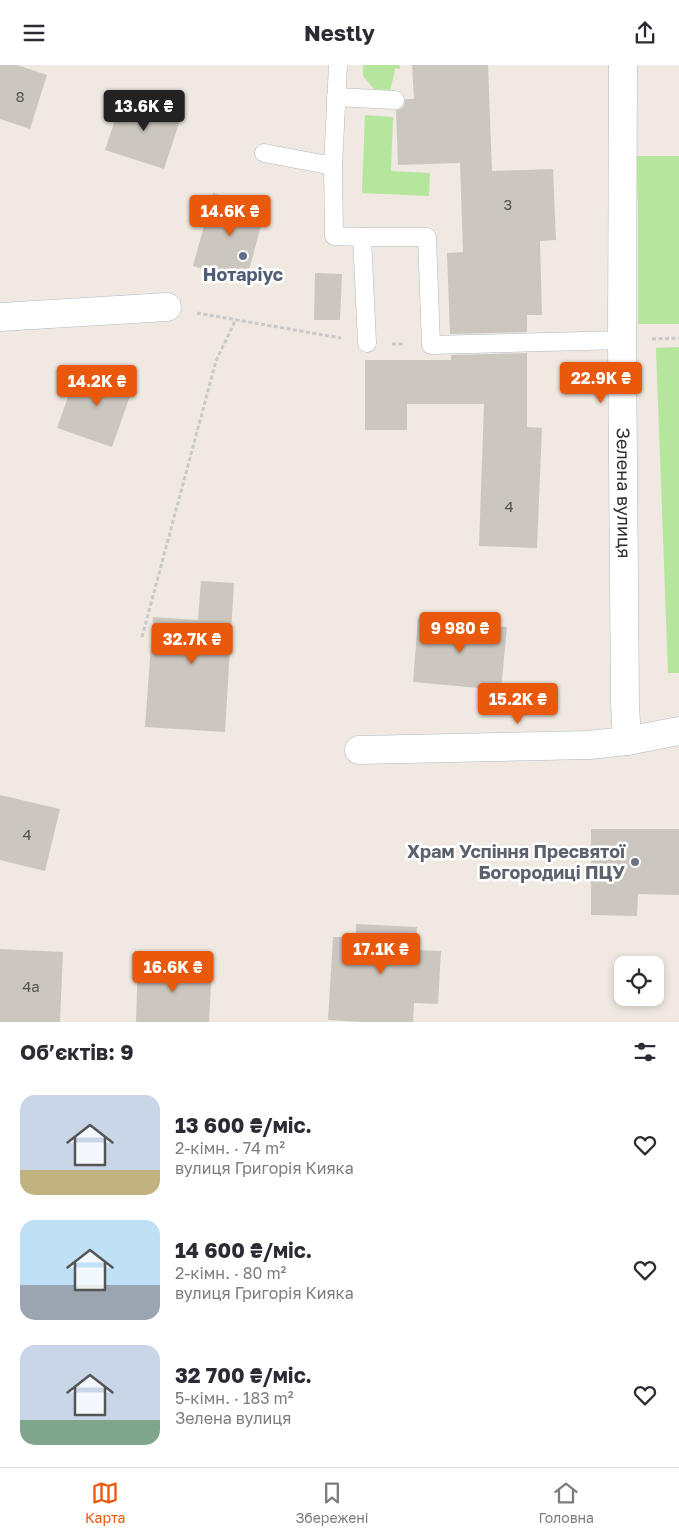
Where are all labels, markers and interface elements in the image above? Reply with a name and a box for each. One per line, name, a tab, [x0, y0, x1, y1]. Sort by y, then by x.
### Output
icon: menu	[20, 19, 48, 47]
text: Nestly	[304, 19, 375, 46]
icon: share	[631, 19, 659, 47]
house number: 8	[15, 87, 25, 105]
pin: 13.6K ₴	[98, 89, 190, 132]
text: 13.6K ₴	[115, 96, 173, 116]
pin: 14.6K ₴	[184, 195, 276, 237]
house number: 3	[504, 195, 512, 213]
text: 14.6K ₴	[201, 201, 259, 221]
marker: Нотаріус	[237, 250, 249, 262]
place label: Нотаріус	[203, 263, 283, 285]
pin: 22.9K ₴	[555, 361, 647, 404]
pin: 14.2K ₴	[51, 365, 143, 407]
text: 22.9K ₴	[571, 368, 631, 388]
text: 14.2K ₴	[68, 371, 126, 391]
street label: Зелена вулиця	[613, 427, 636, 559]
house number: 4	[504, 497, 514, 515]
pin: 9 980 ₴	[414, 611, 506, 654]
text: 9 980 ₴	[431, 618, 489, 638]
pin: 32.7K ₴	[146, 623, 238, 665]
text: 32.7K ₴	[163, 629, 221, 649]
pin: 15.2K ₴	[472, 683, 564, 725]
text: 15.2K ₴	[489, 689, 547, 709]
house number: 4	[22, 825, 32, 843]
place label: Храм Успіння Пресвятої Богородиці ПЦУ	[407, 840, 626, 883]
marker: Храм Успіння Пресвятої Богородиці ПЦУ	[629, 856, 641, 868]
pin: 17.1K ₴	[335, 933, 427, 975]
text: 17.1K ₴	[353, 939, 409, 959]
pin: 16.6K ₴	[127, 951, 219, 993]
map controls	[614, 956, 664, 1006]
button: locate	[614, 956, 664, 1006]
text: 16.6K ₴	[143, 957, 203, 977]
house number: 4а	[22, 977, 40, 995]
icon: filters	[631, 1038, 659, 1066]
text: Об’єктів: 9	[20, 1039, 134, 1065]
text: 13 600 ₴/міс.	[175, 1112, 312, 1138]
icon: home	[60, 1115, 120, 1175]
icon: heart	[631, 1131, 659, 1159]
text: 2-кімн. · 74 m²	[175, 1138, 285, 1158]
text: вулиця Григорія Кияка	[175, 1158, 354, 1178]
text: 14 600 ₴/міс.	[175, 1237, 312, 1263]
icon: home	[60, 1240, 120, 1300]
icon: heart	[631, 1256, 659, 1284]
text: 2-кімн. · 80 m²	[175, 1263, 286, 1283]
text: вулиця Григорія Кияка	[175, 1283, 354, 1303]
text: 32 700 ₴/міс.	[175, 1362, 312, 1388]
icon: home	[60, 1365, 120, 1425]
icon: heart	[631, 1381, 659, 1409]
text: 5-кімн. · 183 m²	[175, 1388, 294, 1408]
text: Зелена вулиця	[175, 1408, 291, 1428]
tab: Карта	[85, 1479, 125, 1526]
tab: Збережені	[295, 1479, 369, 1526]
tab: Головна	[539, 1479, 594, 1526]

